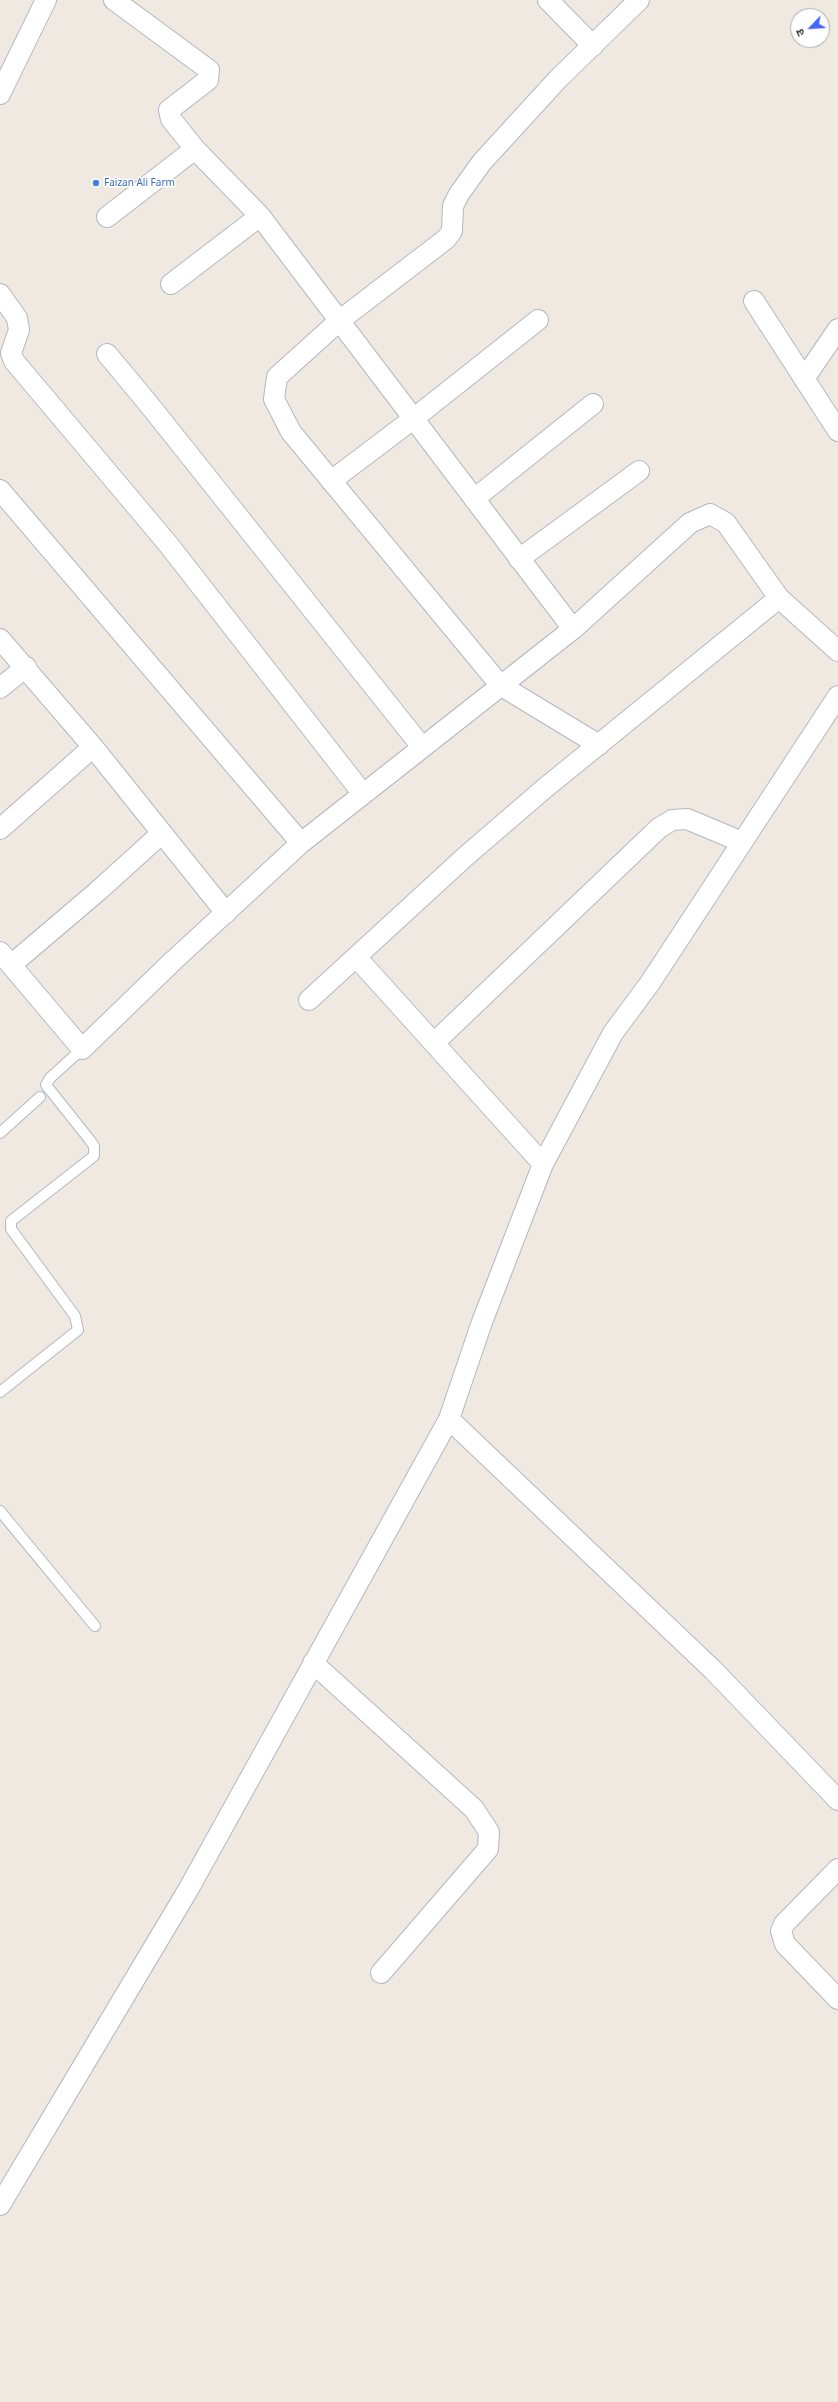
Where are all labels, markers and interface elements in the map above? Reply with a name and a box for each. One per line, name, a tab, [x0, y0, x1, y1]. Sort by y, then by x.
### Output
north arrow	[790, 8, 830, 48]
text: उ	[791, 27, 808, 39]
place label: Faizan Ali Farm	[104, 177, 175, 189]
marker: Faizan Ali Farm	[91, 178, 101, 188]

